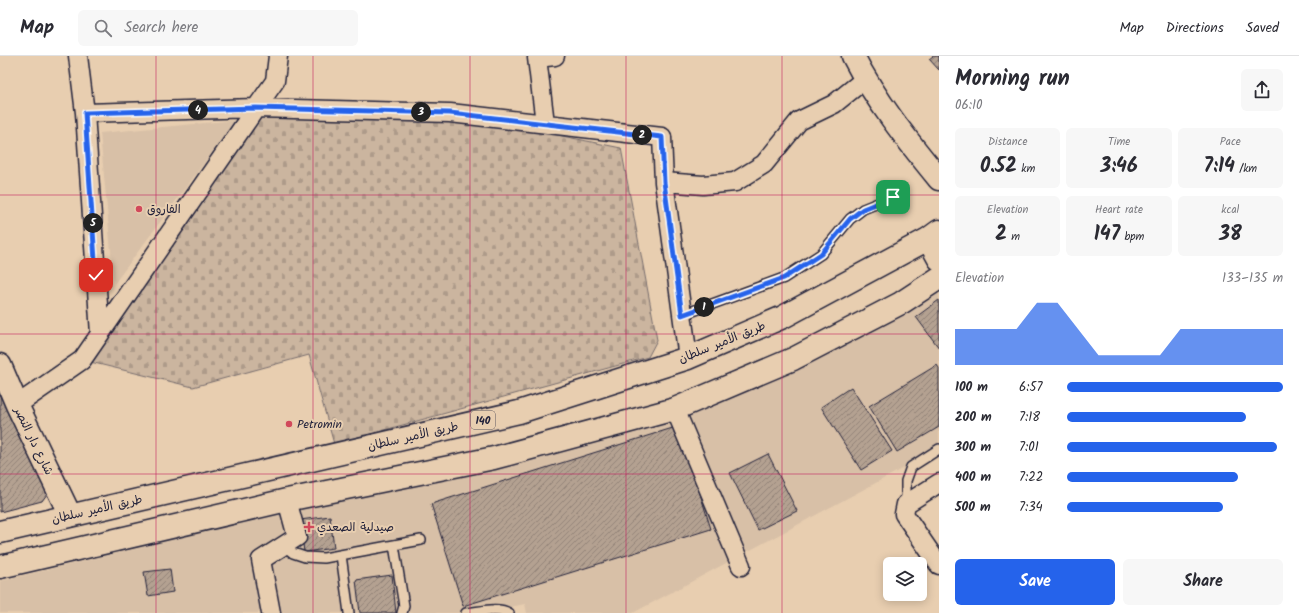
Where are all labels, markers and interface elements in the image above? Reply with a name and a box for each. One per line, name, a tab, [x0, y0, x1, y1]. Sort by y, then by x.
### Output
search box	[78, 10, 358, 46]
text: Map	[20, 13, 54, 43]
text: Search here	[124, 16, 198, 40]
icon: search	[92, 17, 114, 39]
text: Map	[1119, 17, 1144, 39]
text: Directions	[1166, 17, 1224, 39]
text: Saved	[1246, 17, 1279, 39]
text: Morning run	[955, 62, 1070, 97]
button: share	[1241, 69, 1283, 111]
text: 06:10	[955, 95, 983, 116]
pin: 4	[188, 100, 208, 120]
text: 4	[195, 101, 201, 119]
pin: 3	[411, 102, 431, 122]
text: 3	[418, 103, 424, 121]
pin: 2	[632, 125, 652, 145]
text: 2	[639, 126, 645, 144]
text: Distance	[988, 133, 1027, 151]
text: Time	[1108, 133, 1130, 151]
text: Pace	[1220, 133, 1241, 151]
text: 0.52	[980, 151, 1017, 183]
text: 3:46	[1100, 151, 1138, 183]
text: 7:14	[1204, 151, 1235, 183]
text: km	[1017, 160, 1035, 178]
text: /km	[1235, 160, 1257, 178]
pin	[876, 180, 910, 214]
icon: arrive	[882, 186, 904, 208]
place label: الفاروق	[147, 200, 181, 219]
text: Elevation	[987, 201, 1028, 219]
text: Heart rate	[1095, 201, 1143, 219]
text: kcal	[1221, 201, 1239, 219]
marker: الفاروق	[134, 204, 144, 214]
pin: 5	[83, 213, 103, 233]
text: 5	[90, 214, 96, 232]
text: 2	[995, 219, 1007, 251]
text: 147	[1094, 219, 1120, 251]
text: 38	[1219, 219, 1242, 251]
text: m	[1007, 228, 1020, 246]
text: bpm	[1120, 228, 1144, 246]
pin	[79, 258, 113, 292]
icon: check	[85, 264, 107, 286]
text: Elevation	[955, 268, 1004, 289]
text: 133–135 m	[1222, 268, 1283, 289]
pin: 1	[694, 297, 714, 317]
text: 1	[702, 298, 706, 316]
street label: طريق الأمير سلطان	[676, 316, 769, 369]
text: 100 m	[955, 377, 988, 398]
text: 6:57	[1019, 377, 1042, 398]
street label: شارع دار النصر	[8, 403, 58, 479]
text: 200 m	[955, 407, 992, 428]
text: 7:18	[1019, 407, 1040, 428]
road number: 140	[471, 411, 495, 429]
place label: Petromin	[297, 415, 342, 434]
street label: طريق الأمير سلطان	[366, 417, 460, 456]
marker: Petromin	[284, 419, 294, 429]
text: 300 m	[955, 437, 991, 458]
text: 7:01	[1019, 437, 1039, 458]
text: 400 m	[955, 467, 991, 488]
text: 7:22	[1019, 467, 1043, 488]
street label: طريق الأمير سلطان	[50, 490, 144, 529]
text: 500 m	[955, 497, 991, 518]
text: 7:34	[1019, 497, 1043, 518]
place label: صيدلية الصعدي	[317, 518, 394, 537]
marker: صيدلية الصعدي	[304, 522, 314, 532]
map controls	[883, 557, 927, 601]
button: layers	[883, 557, 927, 601]
button: Save	[955, 559, 1115, 605]
button: Share	[1123, 559, 1283, 605]

